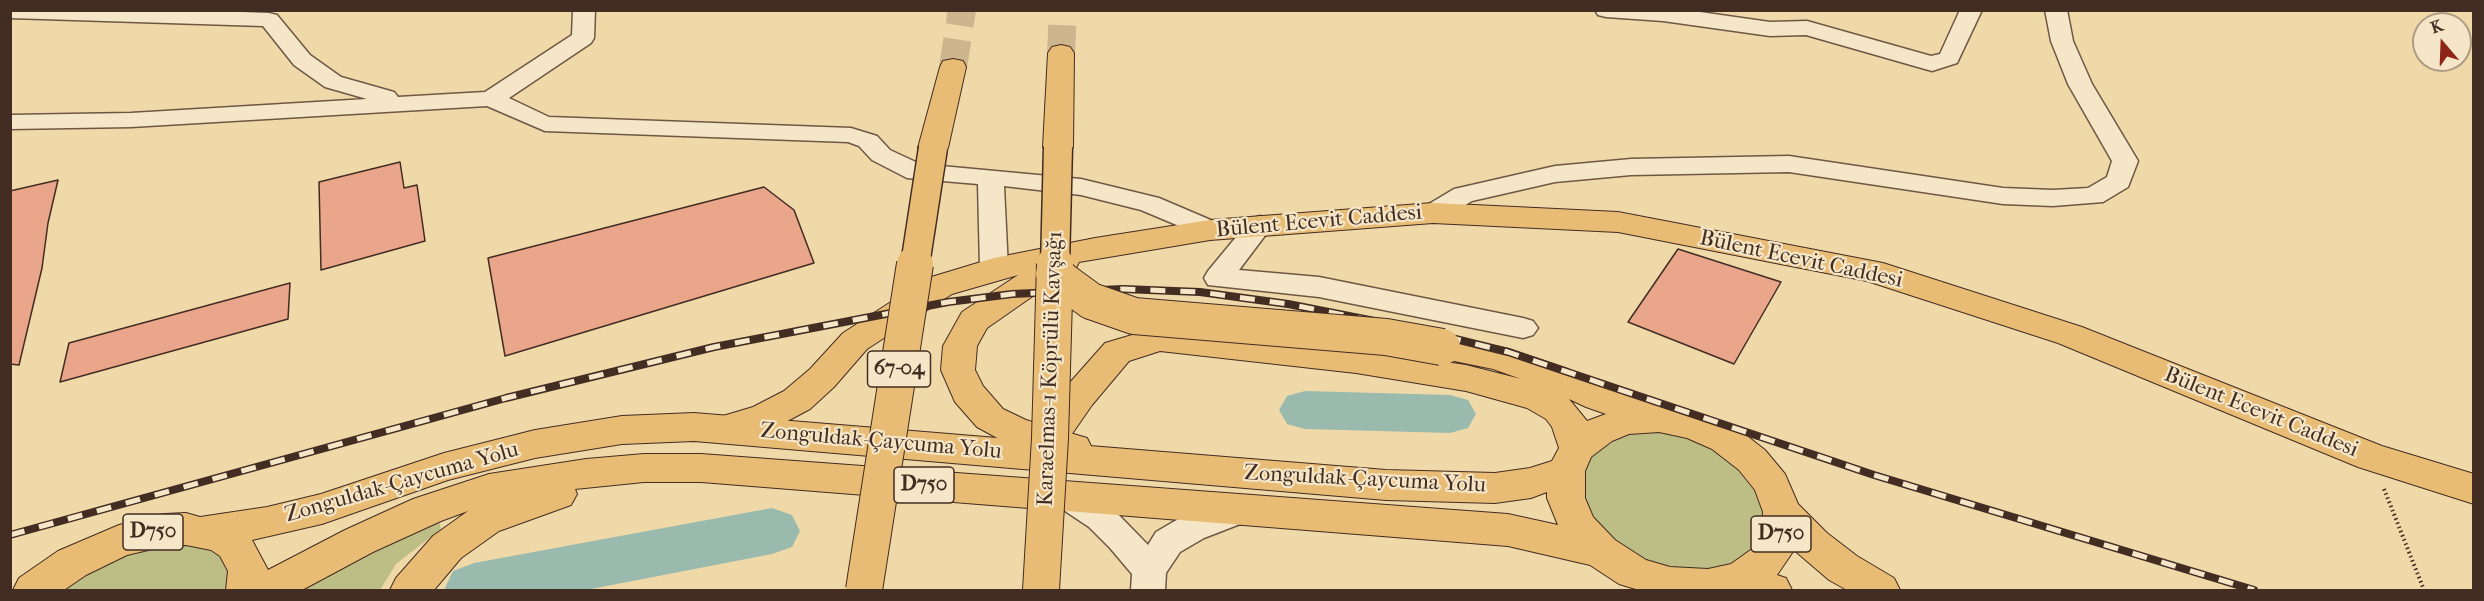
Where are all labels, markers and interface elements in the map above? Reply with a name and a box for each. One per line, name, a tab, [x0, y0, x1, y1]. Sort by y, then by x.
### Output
north arrow	[2412, 12, 2472, 72]
text: K	[2428, 16, 2445, 37]
street label: Bülent Ecevit Caddesi	[1215, 200, 1423, 244]
street label: Bülent Ecevit Caddesi	[1697, 226, 1905, 294]
street label: Karaelmas-1 Köprülü Kavşağı	[1033, 231, 1069, 507]
road number: 67-04	[868, 351, 930, 387]
street label: Bülent Ecevit Caddesi	[2160, 362, 2362, 464]
street label: Zonguldak-Çaycuma Yolu	[759, 418, 1003, 466]
street label: Zonguldak-Çaycuma Yolu	[282, 437, 522, 529]
street label: Zonguldak-Çaycuma Yolu	[1243, 460, 1487, 500]
road number: D750	[894, 467, 954, 503]
road number: D750	[123, 514, 183, 550]
road number: D750	[1751, 516, 1811, 552]

